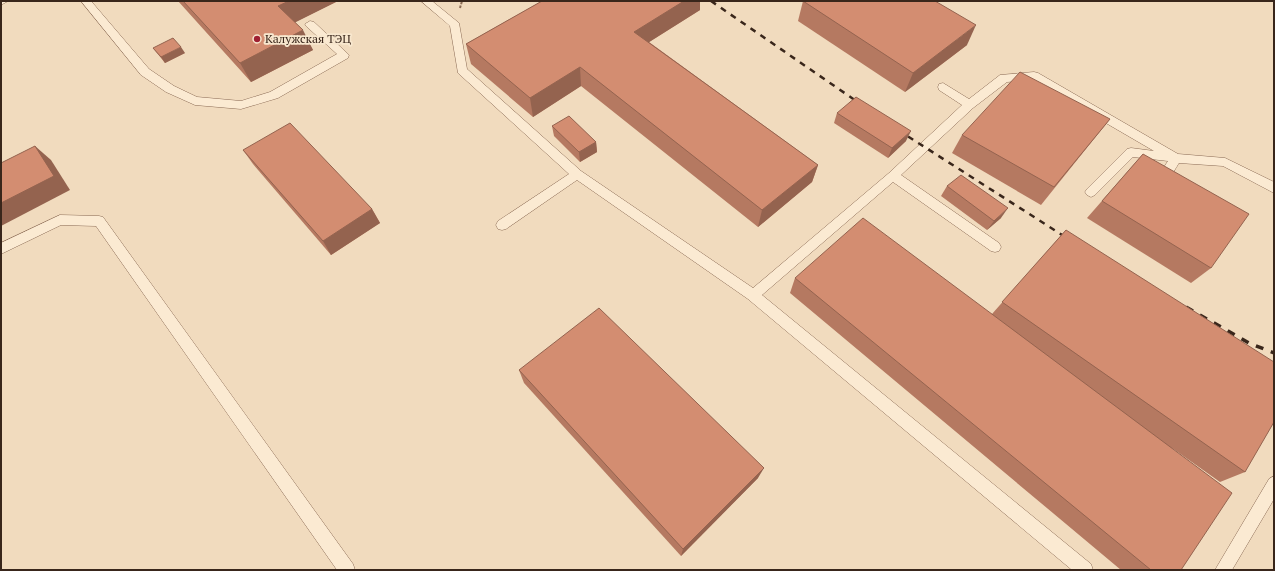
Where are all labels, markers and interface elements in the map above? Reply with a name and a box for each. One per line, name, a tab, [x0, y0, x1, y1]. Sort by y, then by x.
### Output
place label: Калужская ТЭЦ	[265, 31, 351, 46]
marker: Калужская ТЭЦ	[252, 34, 262, 44]

